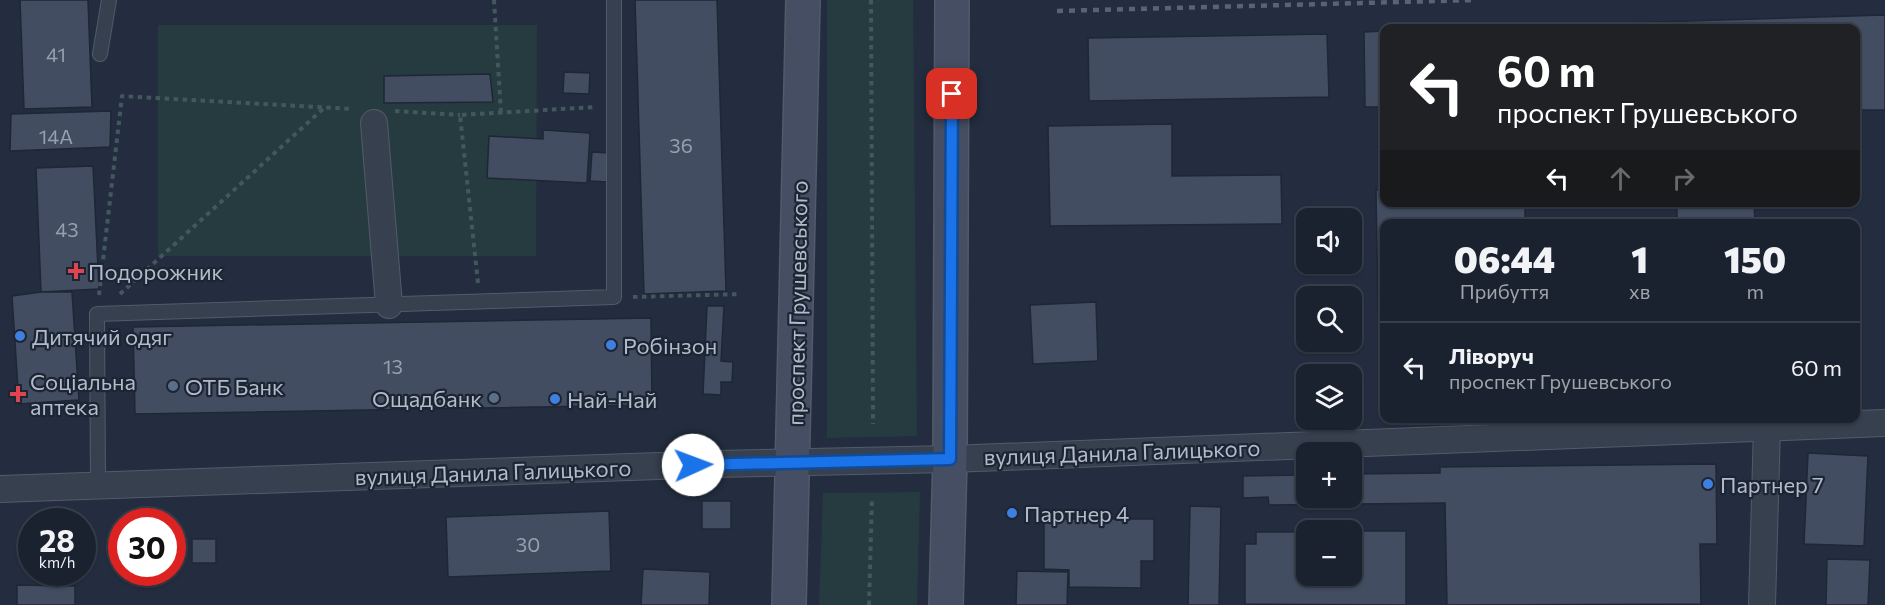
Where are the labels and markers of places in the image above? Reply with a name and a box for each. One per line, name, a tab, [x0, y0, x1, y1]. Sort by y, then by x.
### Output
pin	[926, 68, 977, 119]
place label: Подорожник	[88, 258, 224, 285]
marker: Подорожник	[69, 264, 83, 278]
place label: Дитячий одяг	[32, 323, 172, 350]
marker: Дитячий одяг	[13, 329, 27, 343]
place label: Робінзон	[623, 332, 717, 359]
marker: Робінзон	[604, 338, 618, 352]
place label: Соціальна аптека	[30, 368, 136, 420]
place label: ОТБ Банк	[185, 373, 284, 400]
marker: ОТБ Банк	[166, 379, 180, 393]
place label: Ощадбанк	[372, 385, 482, 412]
place label: Най-Най	[567, 386, 657, 413]
marker: Соціальна аптека	[11, 387, 25, 401]
marker: Ощадбанк	[487, 391, 501, 405]
marker: Най-Най	[548, 392, 562, 406]
place label: Партнер 7	[1720, 471, 1824, 498]
marker: Партнер 7	[1701, 477, 1715, 491]
place label: Партнер 4	[1024, 500, 1129, 527]
marker: Партнер 4	[1005, 506, 1019, 520]

